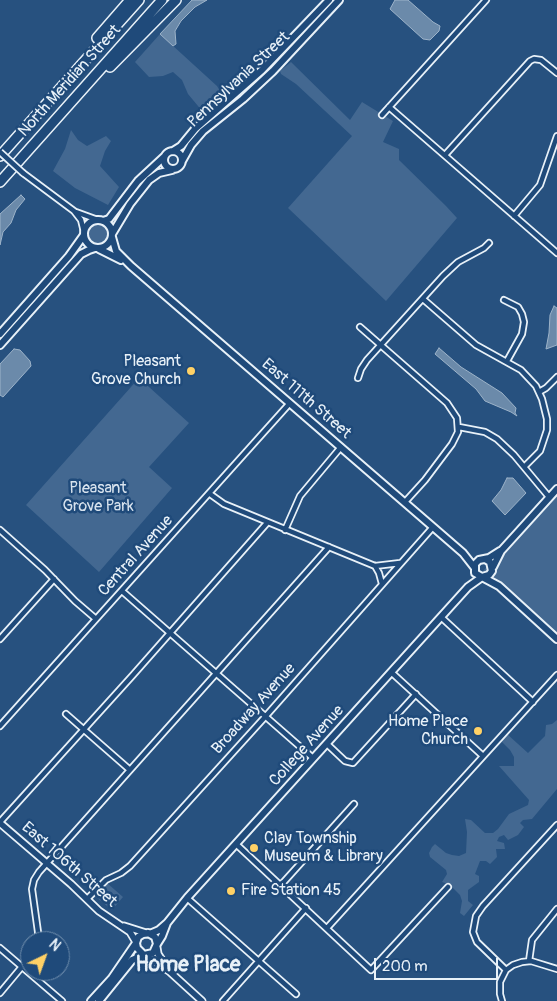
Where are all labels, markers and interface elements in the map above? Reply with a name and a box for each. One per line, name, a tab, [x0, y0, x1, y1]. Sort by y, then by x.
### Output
street label: North Meridian Street	[15, 21, 125, 141]
street label: Pennsylvania Street	[184, 28, 294, 132]
place label: Pleasant Grove Church	[91, 352, 181, 390]
street label: East 111th Street	[257, 355, 355, 443]
marker: Pleasant Grove Church	[185, 365, 197, 377]
park label: Pleasant Grove Park	[62, 479, 134, 517]
street label: Central Avenue	[95, 512, 177, 600]
street label: Broadway Avenue	[208, 659, 300, 759]
street label: College Avenue	[266, 701, 348, 791]
place label: Home Place Church	[388, 712, 468, 750]
marker: Home Place Church	[472, 725, 484, 737]
street label: East 106th Street	[17, 818, 121, 912]
place label: Clay Township Museum & Library	[264, 829, 383, 867]
marker: Clay Township Museum & Library	[248, 842, 260, 854]
place label: Fire Station 45	[241, 881, 341, 901]
marker: Fire Station 45	[225, 885, 237, 897]
north arrow	[20, 931, 70, 981]
text: N	[45, 936, 64, 955]
scale bar	[377, 948, 501, 980]
district label: Home Place	[136, 953, 240, 979]
text: 200 m	[382, 957, 427, 976]

